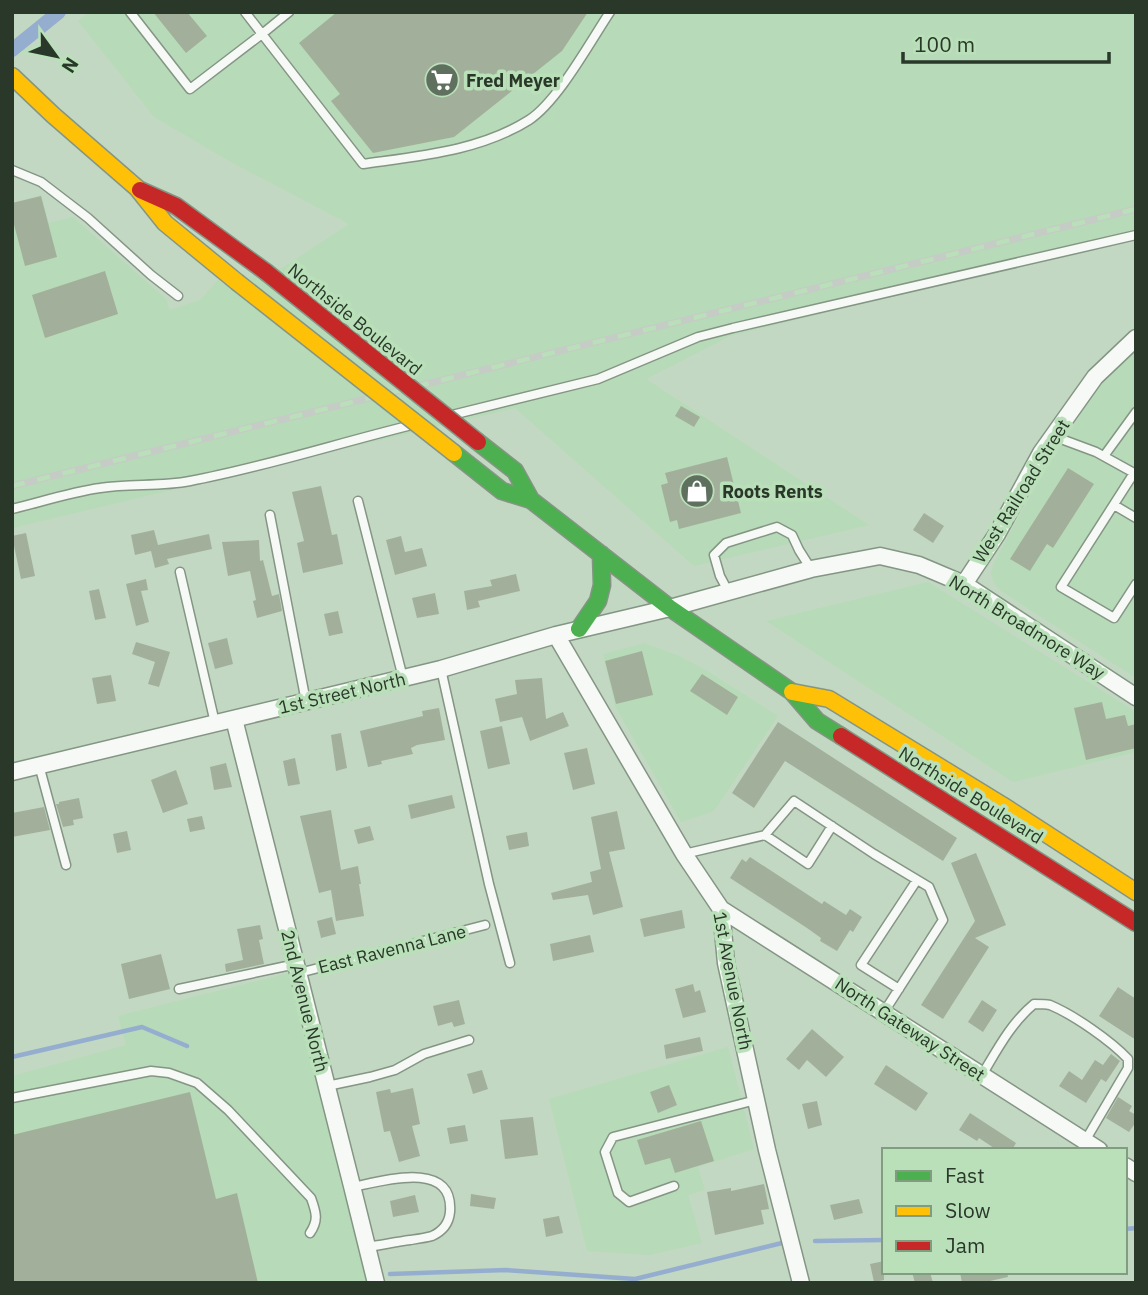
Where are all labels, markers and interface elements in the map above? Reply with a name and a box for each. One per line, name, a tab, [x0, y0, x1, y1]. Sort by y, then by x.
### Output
north arrow	[21, 21, 91, 91]
scale bar	[903, 21, 1110, 65]
text: 100 m	[914, 30, 975, 58]
text: N	[56, 53, 84, 78]
supermarket icon: Fred Meyer	[423, 61, 461, 99]
place label: Fred Meyer	[466, 69, 560, 92]
street label: Northside Boulevard	[283, 258, 427, 380]
street label: West Railroad Street	[967, 415, 1075, 567]
shop icon: Roots Rents	[678, 472, 716, 510]
place label: Roots Rents	[722, 480, 823, 503]
street label: North Broadmore Way	[945, 570, 1109, 684]
street label: 1st Street North	[276, 667, 408, 719]
street label: Northside Boulevard	[895, 741, 1047, 849]
street label: 1st Avenue North	[708, 910, 758, 1052]
street label: East Ravenna Lane	[316, 919, 469, 979]
street label: 2nd Avenue North	[276, 927, 334, 1075]
street label: North Gateway Street	[831, 972, 989, 1086]
legend	[882, 1148, 1127, 1274]
text: Fast	[945, 1161, 985, 1189]
text: Slow	[945, 1196, 991, 1224]
text: Jam	[945, 1231, 985, 1259]

